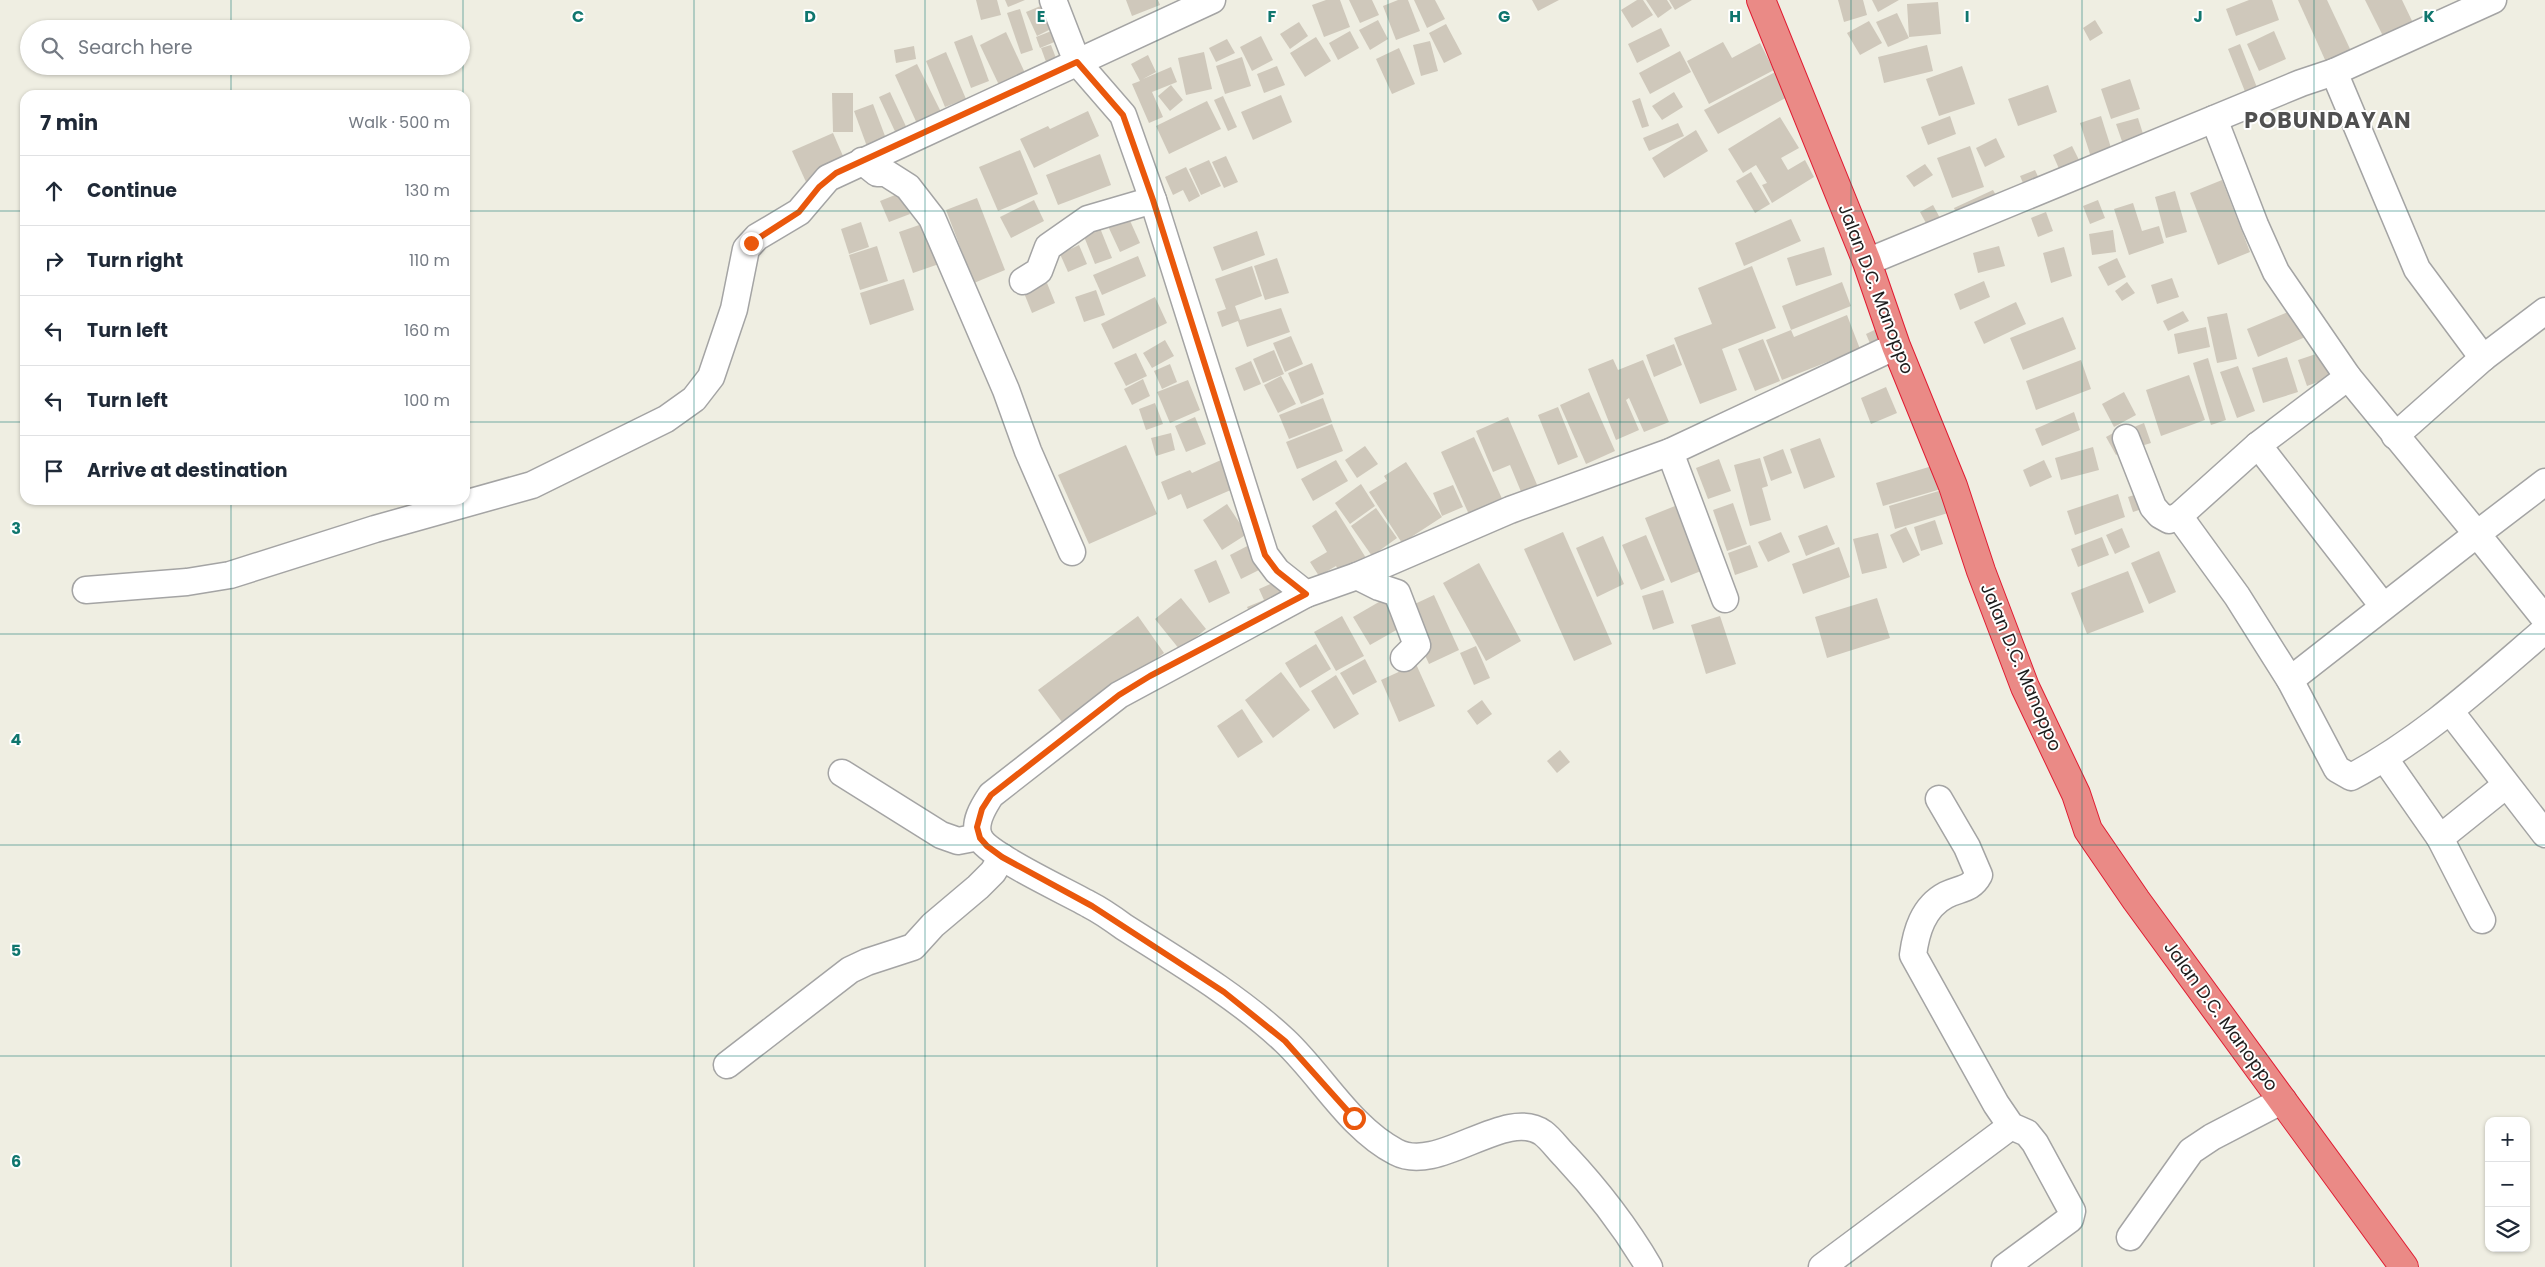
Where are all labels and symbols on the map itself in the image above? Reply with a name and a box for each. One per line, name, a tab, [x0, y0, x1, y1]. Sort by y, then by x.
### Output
text: C	[572, 5, 584, 28]
text: D	[804, 5, 816, 28]
text: E	[1037, 5, 1045, 28]
text: F	[1268, 5, 1277, 28]
text: G	[1498, 5, 1510, 28]
text: H	[1729, 5, 1741, 28]
text: I	[1965, 5, 1969, 28]
text: J	[2193, 5, 2203, 28]
text: K	[2423, 5, 2435, 28]
district label: POBUNDAYAN	[2244, 105, 2412, 136]
street label: Jalan D.C. Manoppo	[1833, 200, 1920, 377]
route end	[740, 232, 763, 255]
text: 3	[11, 517, 21, 540]
street label: Jalan D.C. Manoppo	[1975, 579, 2068, 755]
text: 4	[11, 728, 22, 751]
street label: Jalan D.C. Manoppo	[2158, 935, 2284, 1096]
text: 5	[11, 939, 21, 962]
route start	[1343, 1107, 1366, 1130]
text: 6	[11, 1150, 21, 1173]

